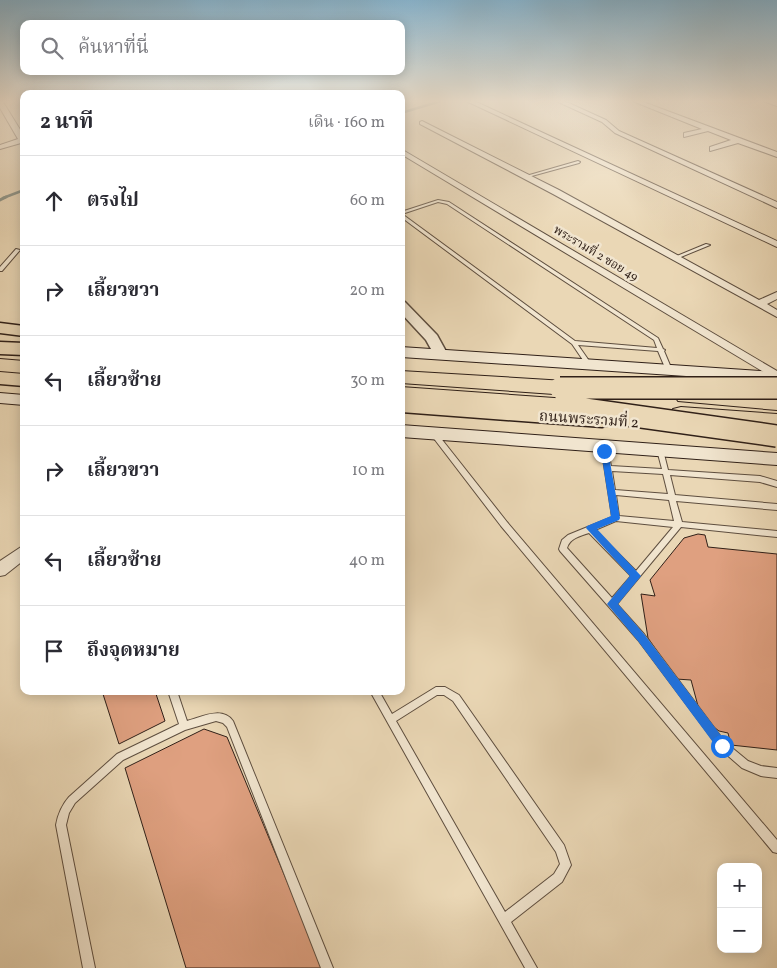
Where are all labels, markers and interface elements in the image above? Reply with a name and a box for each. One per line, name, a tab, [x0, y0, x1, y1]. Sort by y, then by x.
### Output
search box	[20, 20, 405, 75]
icon: search	[38, 34, 66, 62]
text: ค้นหาที่นี่	[78, 35, 149, 61]
text: 2 นาที	[40, 108, 94, 137]
text: เดิน · 160 m	[308, 112, 385, 134]
icon: ahead	[40, 187, 68, 215]
text: ตรงไป	[87, 188, 139, 214]
text: 60 m	[350, 190, 385, 212]
street label: พระรามที่ 2 ซอย 49	[550, 221, 642, 285]
icon: right	[40, 277, 68, 305]
text: เลี้ยวขวา	[87, 278, 159, 304]
text: 20 m	[350, 280, 385, 302]
icon: left	[40, 367, 68, 395]
text: เลี้ยวซ้าย	[87, 368, 161, 394]
text: 30 m	[350, 370, 385, 392]
street label: ถนนพระรามที่ 2	[538, 405, 640, 434]
route end	[593, 440, 616, 463]
icon: right	[40, 457, 68, 485]
text: เลี้ยวขวา	[87, 458, 159, 484]
text: 10 m	[352, 460, 385, 482]
icon: left	[40, 547, 68, 575]
text: เลี้ยวซ้าย	[87, 548, 161, 574]
text: 40 m	[349, 550, 385, 572]
icon: arrive	[40, 637, 68, 665]
text: ถึงจุดหมาย	[87, 638, 180, 664]
route start	[711, 735, 734, 758]
map controls	[717, 863, 762, 953]
button: +	[717, 863, 762, 908]
button: −	[717, 908, 762, 953]

